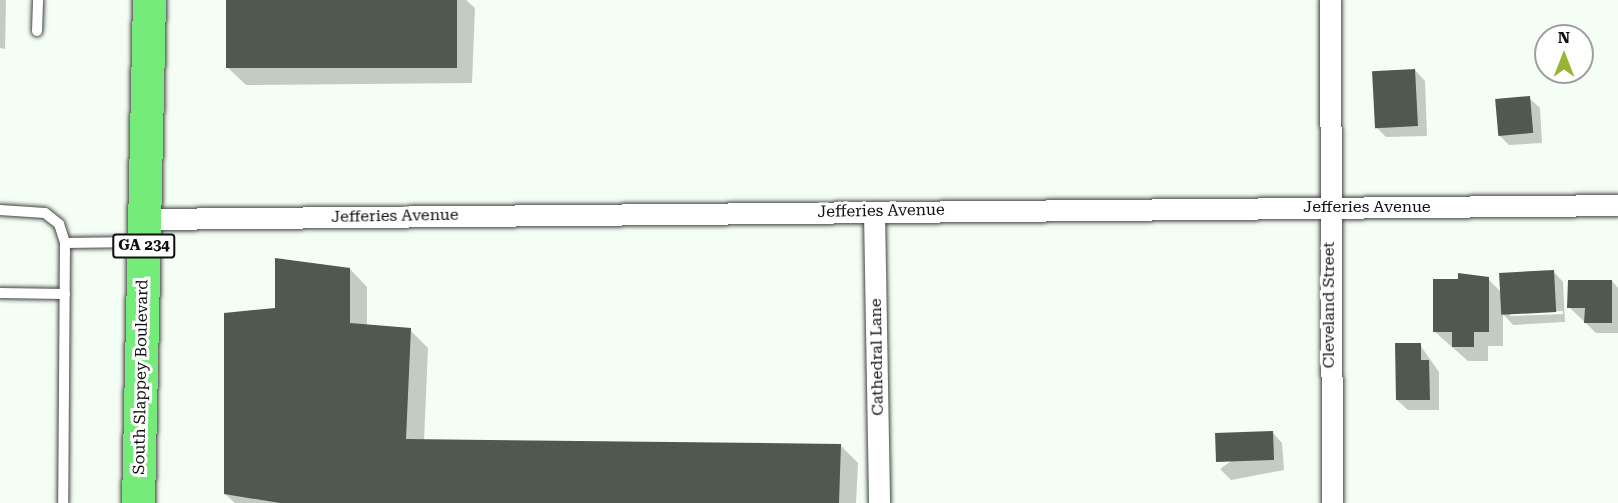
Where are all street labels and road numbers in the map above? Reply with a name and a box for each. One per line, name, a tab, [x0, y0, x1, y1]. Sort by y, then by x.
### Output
street label: Jefferies Avenue	[1303, 197, 1431, 217]
street label: Jefferies Avenue	[817, 200, 945, 222]
street label: Jefferies Avenue	[331, 205, 459, 227]
road number: GA 234	[111, 234, 177, 258]
street label: Cleveland Street	[1319, 242, 1339, 368]
street label: South Slappey Boulevard	[130, 279, 152, 475]
street label: Cathedral Lane	[866, 298, 888, 416]

